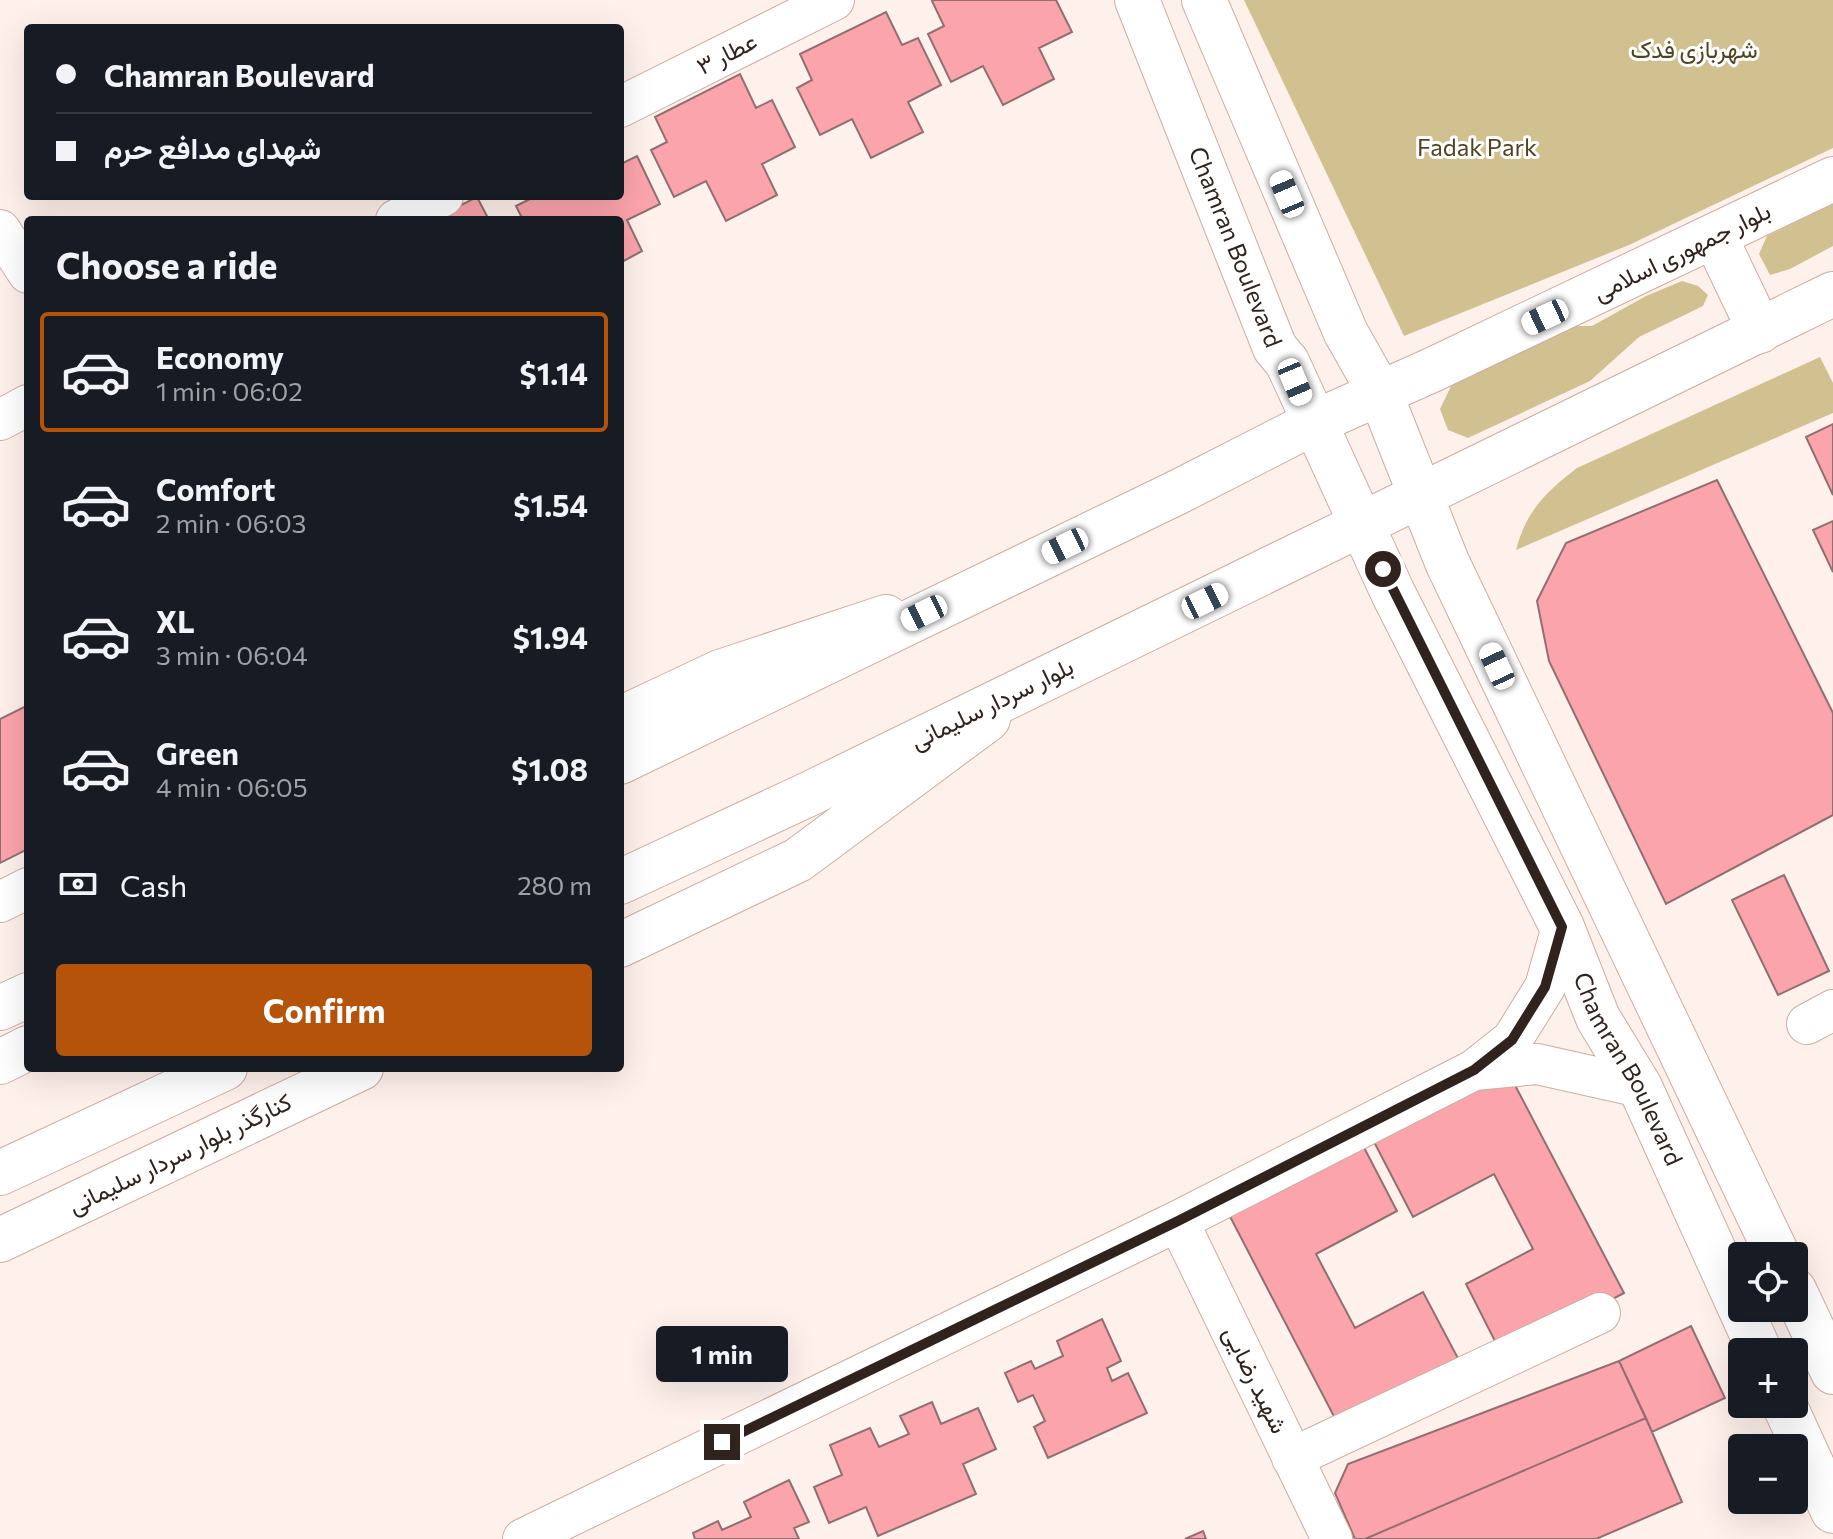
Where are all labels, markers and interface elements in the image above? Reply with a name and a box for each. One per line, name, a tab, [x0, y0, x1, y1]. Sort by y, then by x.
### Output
street label: عطار ۳	[691, 25, 762, 82]
park label: شهربازی فدک	[1630, 34, 1758, 65]
text: Chamran Boulevard	[104, 56, 375, 93]
text: شهدای مدافع حرم	[104, 128, 321, 165]
park label: Fadak Park	[1417, 132, 1537, 161]
street label: Chamran Boulevard	[1184, 142, 1289, 351]
car	[1267, 167, 1307, 221]
street label: بلوار جمهوری اسلامی	[1588, 195, 1776, 308]
text: Choose a ride	[56, 242, 277, 286]
car	[1518, 296, 1572, 338]
icon: car	[60, 336, 132, 408]
text: Economy	[156, 338, 284, 375]
text: $1.14	[519, 354, 588, 391]
car	[1275, 355, 1315, 409]
text: 1 min · 06:02	[156, 375, 303, 406]
icon: car	[60, 468, 132, 540]
text: Comfort	[156, 470, 275, 507]
text: $1.54	[513, 486, 588, 523]
text: 2 min · 06:03	[156, 507, 306, 538]
car	[1038, 525, 1092, 567]
route start	[1365, 551, 1401, 587]
car	[1178, 580, 1232, 622]
car	[897, 592, 951, 634]
icon: car	[60, 600, 132, 672]
text: XL	[156, 602, 195, 639]
text: $1.94	[513, 618, 588, 655]
text: 3 min · 06:04	[156, 639, 308, 670]
car	[1476, 639, 1518, 693]
street label: بلوار سردار سلیمانی	[905, 651, 1078, 756]
icon: car	[60, 732, 132, 804]
text: Green	[156, 734, 239, 771]
text: $1.08	[511, 750, 588, 787]
text: 4 min · 06:05	[156, 771, 308, 802]
icon: cash	[56, 862, 100, 906]
text: Cash	[120, 866, 187, 903]
text: 280 m	[517, 869, 592, 900]
button: Confirm	[56, 964, 592, 1056]
street label: Chamran Boulevard	[1568, 968, 1690, 1170]
street label: کنارگذر بلوار سردار سلیمانی	[63, 1086, 297, 1221]
map controls	[1728, 1242, 1808, 1514]
button: locate	[1728, 1242, 1808, 1322]
street label: شهید رضایی	[1216, 1321, 1295, 1439]
callout: 1 min	[656, 1326, 788, 1382]
text: 1 min	[691, 1338, 753, 1369]
button: +	[1728, 1338, 1808, 1418]
route end	[704, 1424, 740, 1460]
button: −	[1728, 1434, 1808, 1514]

